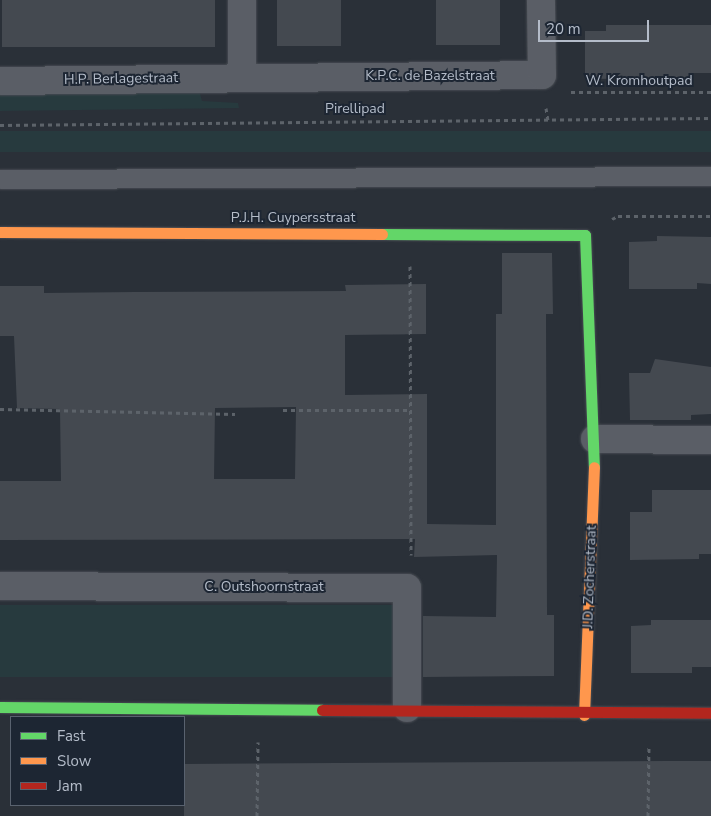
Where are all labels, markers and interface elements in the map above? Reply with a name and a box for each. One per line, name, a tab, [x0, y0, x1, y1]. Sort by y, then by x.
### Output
scale bar	[541, 10, 652, 42]
text: 20 m	[546, 19, 581, 39]
street label: K.P.C. de Bazelstraat	[365, 68, 495, 84]
street label: H.P. Berlagestraat	[64, 70, 178, 88]
street label: W. Kromhoutpad	[585, 73, 693, 89]
street label: Pirellipad	[325, 101, 385, 117]
street label: P.J.H. Cuypersstraat	[231, 210, 355, 226]
street label: J.D. Zocherstraat	[580, 525, 600, 629]
street label: C. Outshoornstraat	[204, 579, 324, 595]
legend	[10, 716, 185, 806]
text: Fast	[57, 726, 85, 746]
text: Slow	[57, 751, 91, 771]
text: Jam	[57, 776, 83, 796]

